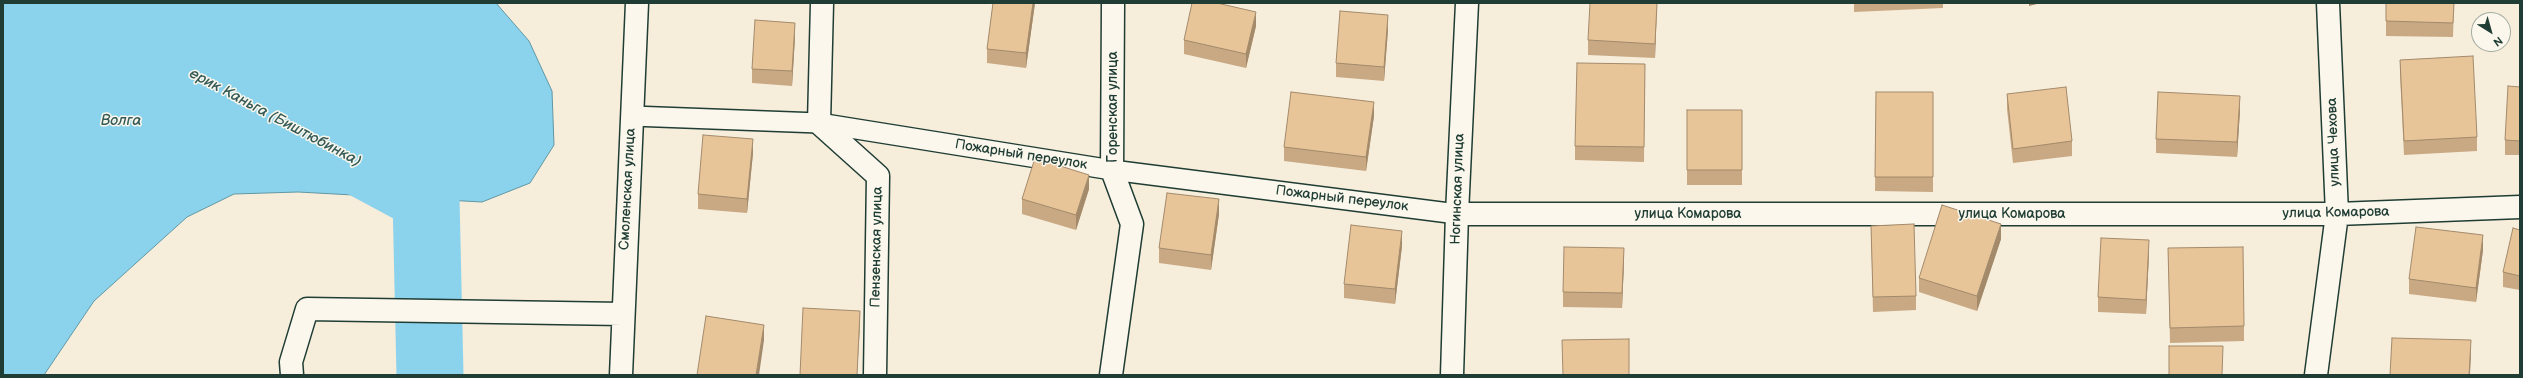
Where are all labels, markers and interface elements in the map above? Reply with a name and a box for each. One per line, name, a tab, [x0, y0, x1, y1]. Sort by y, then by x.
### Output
north arrow	[2471, 12, 2511, 52]
text: N	[2491, 34, 2505, 49]
street label: Горенская улица	[1105, 51, 1121, 163]
water label: ерик Каньга (Биштюбинка)	[186, 65, 364, 171]
street label: улица Чехова	[2324, 97, 2344, 187]
water label: Волга	[101, 112, 141, 130]
street label: Смоленская улица	[616, 128, 640, 250]
street label: Ногинская улица	[1448, 133, 1468, 245]
street label: Пожарный переулок	[954, 136, 1088, 174]
street label: Пожарный переулок	[1275, 183, 1409, 215]
street label: Пензенская улица	[868, 186, 886, 308]
street label: улица Комарова	[2282, 204, 2390, 222]
street label: улица Комарова	[1634, 206, 1742, 222]
street label: улица Комарова	[1958, 206, 2066, 222]

